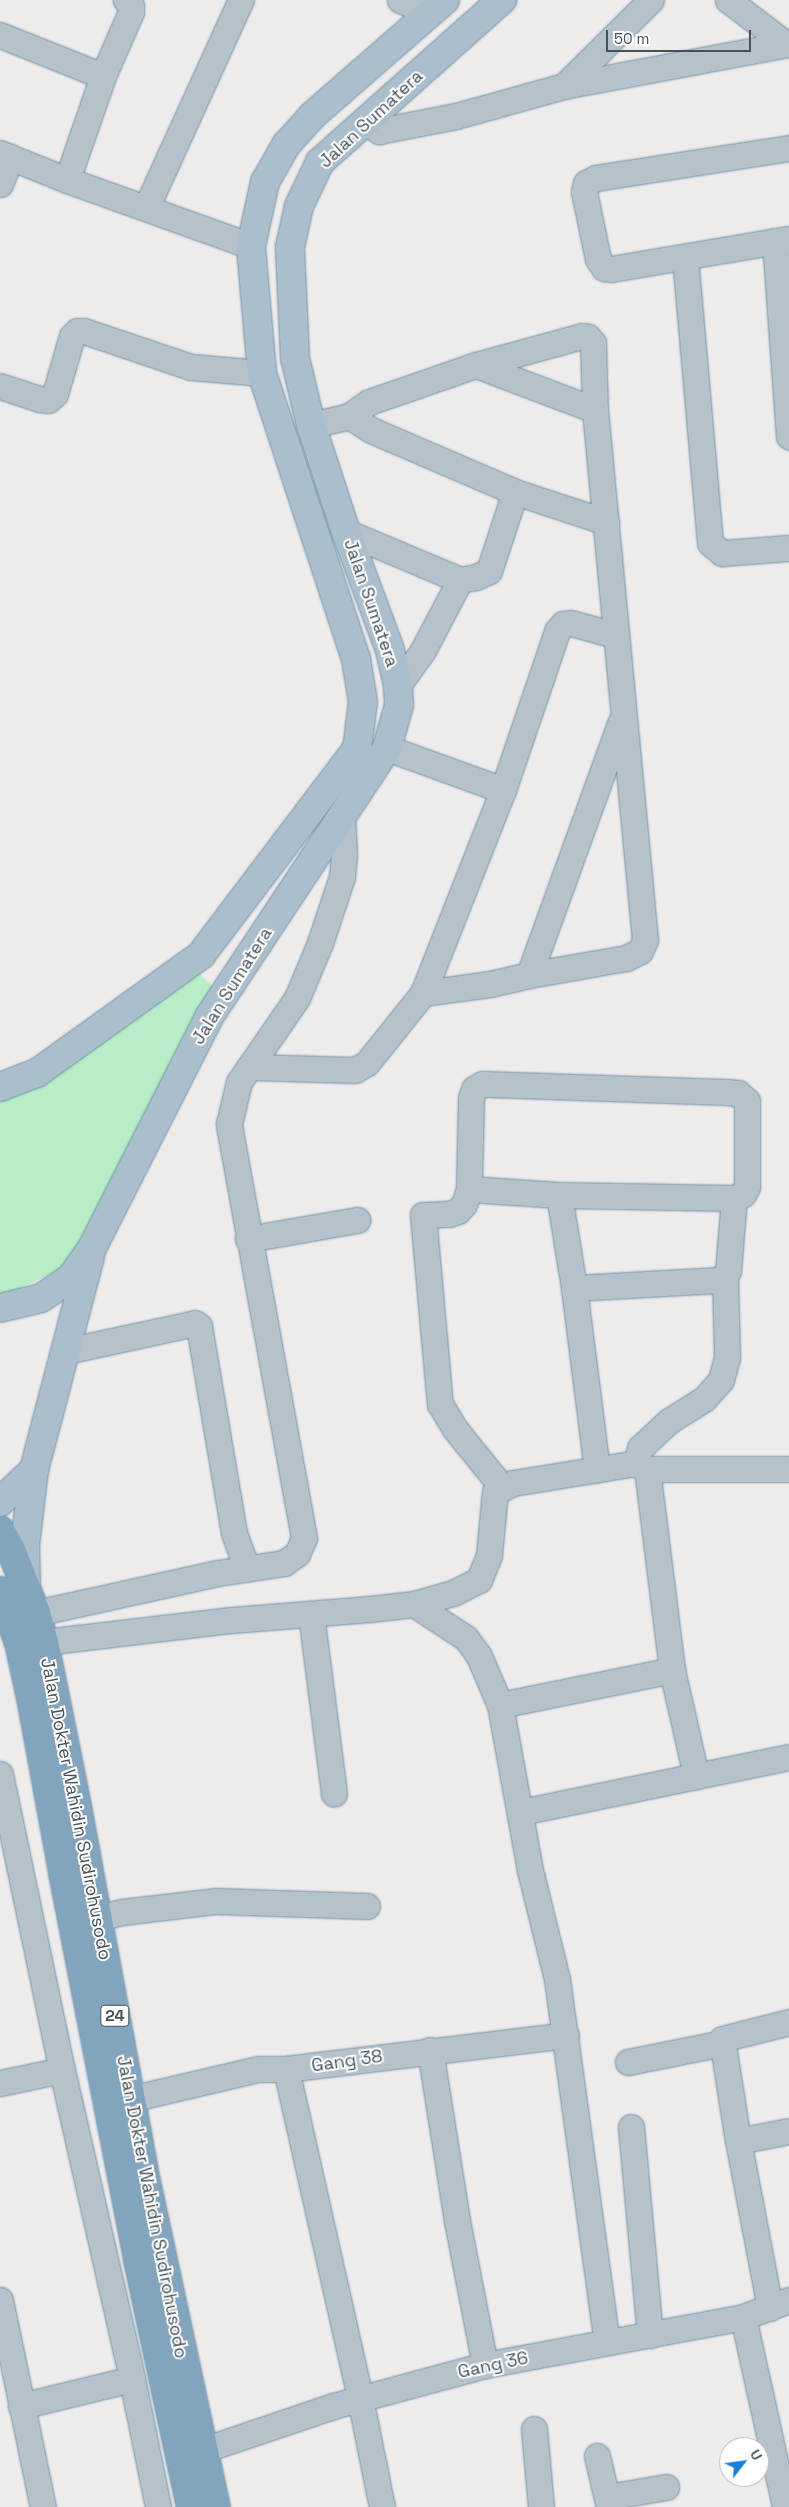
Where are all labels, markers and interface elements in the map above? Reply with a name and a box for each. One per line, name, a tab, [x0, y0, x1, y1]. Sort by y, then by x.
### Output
scale bar	[609, 20, 754, 52]
text: 50 m	[614, 29, 649, 48]
street label: Jalan Sumatera	[315, 65, 427, 173]
street label: Jalan Sumatera	[339, 536, 403, 670]
street label: Jalan Sumatera	[187, 924, 277, 1048]
street label: Jalan Dokter Wahidin Sudirohusodo	[36, 1656, 116, 1962]
road number: 24	[100, 2002, 130, 2030]
street label: Gang 38	[310, 2045, 384, 2077]
street label: Jalan Dokter Wahidin Sudirohusodo	[112, 2054, 192, 2360]
street label: Gang 36	[456, 2347, 530, 2383]
north arrow	[719, 2437, 769, 2487]
text: U	[746, 2446, 766, 2464]

